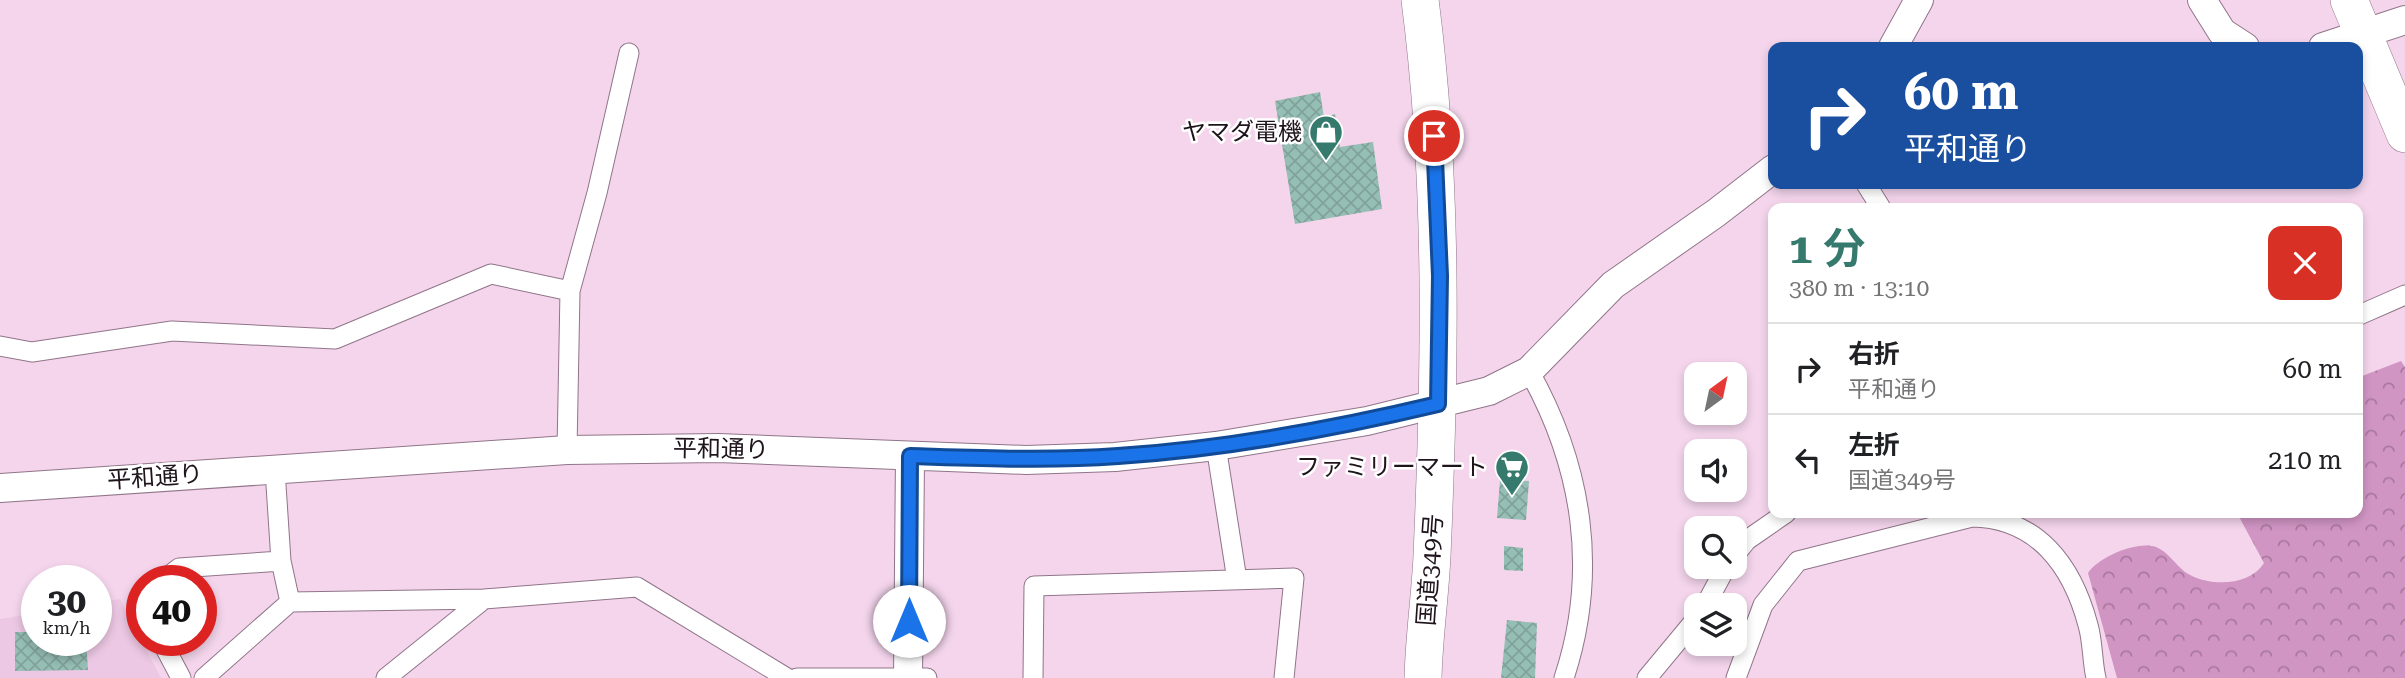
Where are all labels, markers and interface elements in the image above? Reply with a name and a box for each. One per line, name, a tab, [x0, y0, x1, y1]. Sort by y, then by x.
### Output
text: 60 m	[1904, 64, 2019, 121]
icon: right	[1789, 70, 1880, 161]
pin	[1404, 106, 1464, 166]
shop icon: ヤマダ電機	[1307, 113, 1345, 162]
icon: arrive	[1415, 117, 1453, 155]
place label: ヤマダ電機	[1182, 118, 1302, 146]
text: 平和通り	[1904, 130, 2032, 168]
text: 1 分	[1789, 224, 1865, 273]
button: close	[2268, 226, 2342, 300]
text: 380 m · 13:10	[1789, 275, 1929, 302]
text: 右折	[1848, 339, 1900, 369]
icon: right	[1789, 350, 1827, 388]
text: 60 m	[2283, 354, 2342, 384]
north arrow	[1684, 362, 1746, 425]
map controls	[1684, 362, 1747, 656]
text: 平和通り	[1848, 376, 1940, 403]
text: 左折	[1848, 430, 1900, 460]
street label: 平和通り	[673, 434, 769, 464]
button: sound	[1684, 439, 1747, 502]
icon: left	[1789, 441, 1827, 479]
text: 210 m	[2268, 445, 2342, 475]
supermarket icon: ファミリーマート	[1493, 448, 1531, 497]
place label: ファミリーマート	[1296, 453, 1488, 481]
street label: 平和通り	[106, 460, 204, 494]
text: 国道349号	[1848, 467, 1956, 494]
street label: 国道349号	[1412, 513, 1448, 627]
button: search	[1684, 516, 1747, 579]
speed limit sign: 40	[126, 565, 217, 656]
text: 30	[47, 581, 86, 622]
position arrow	[872, 584, 946, 658]
button: layers	[1684, 593, 1747, 656]
text: km/h	[42, 617, 91, 638]

